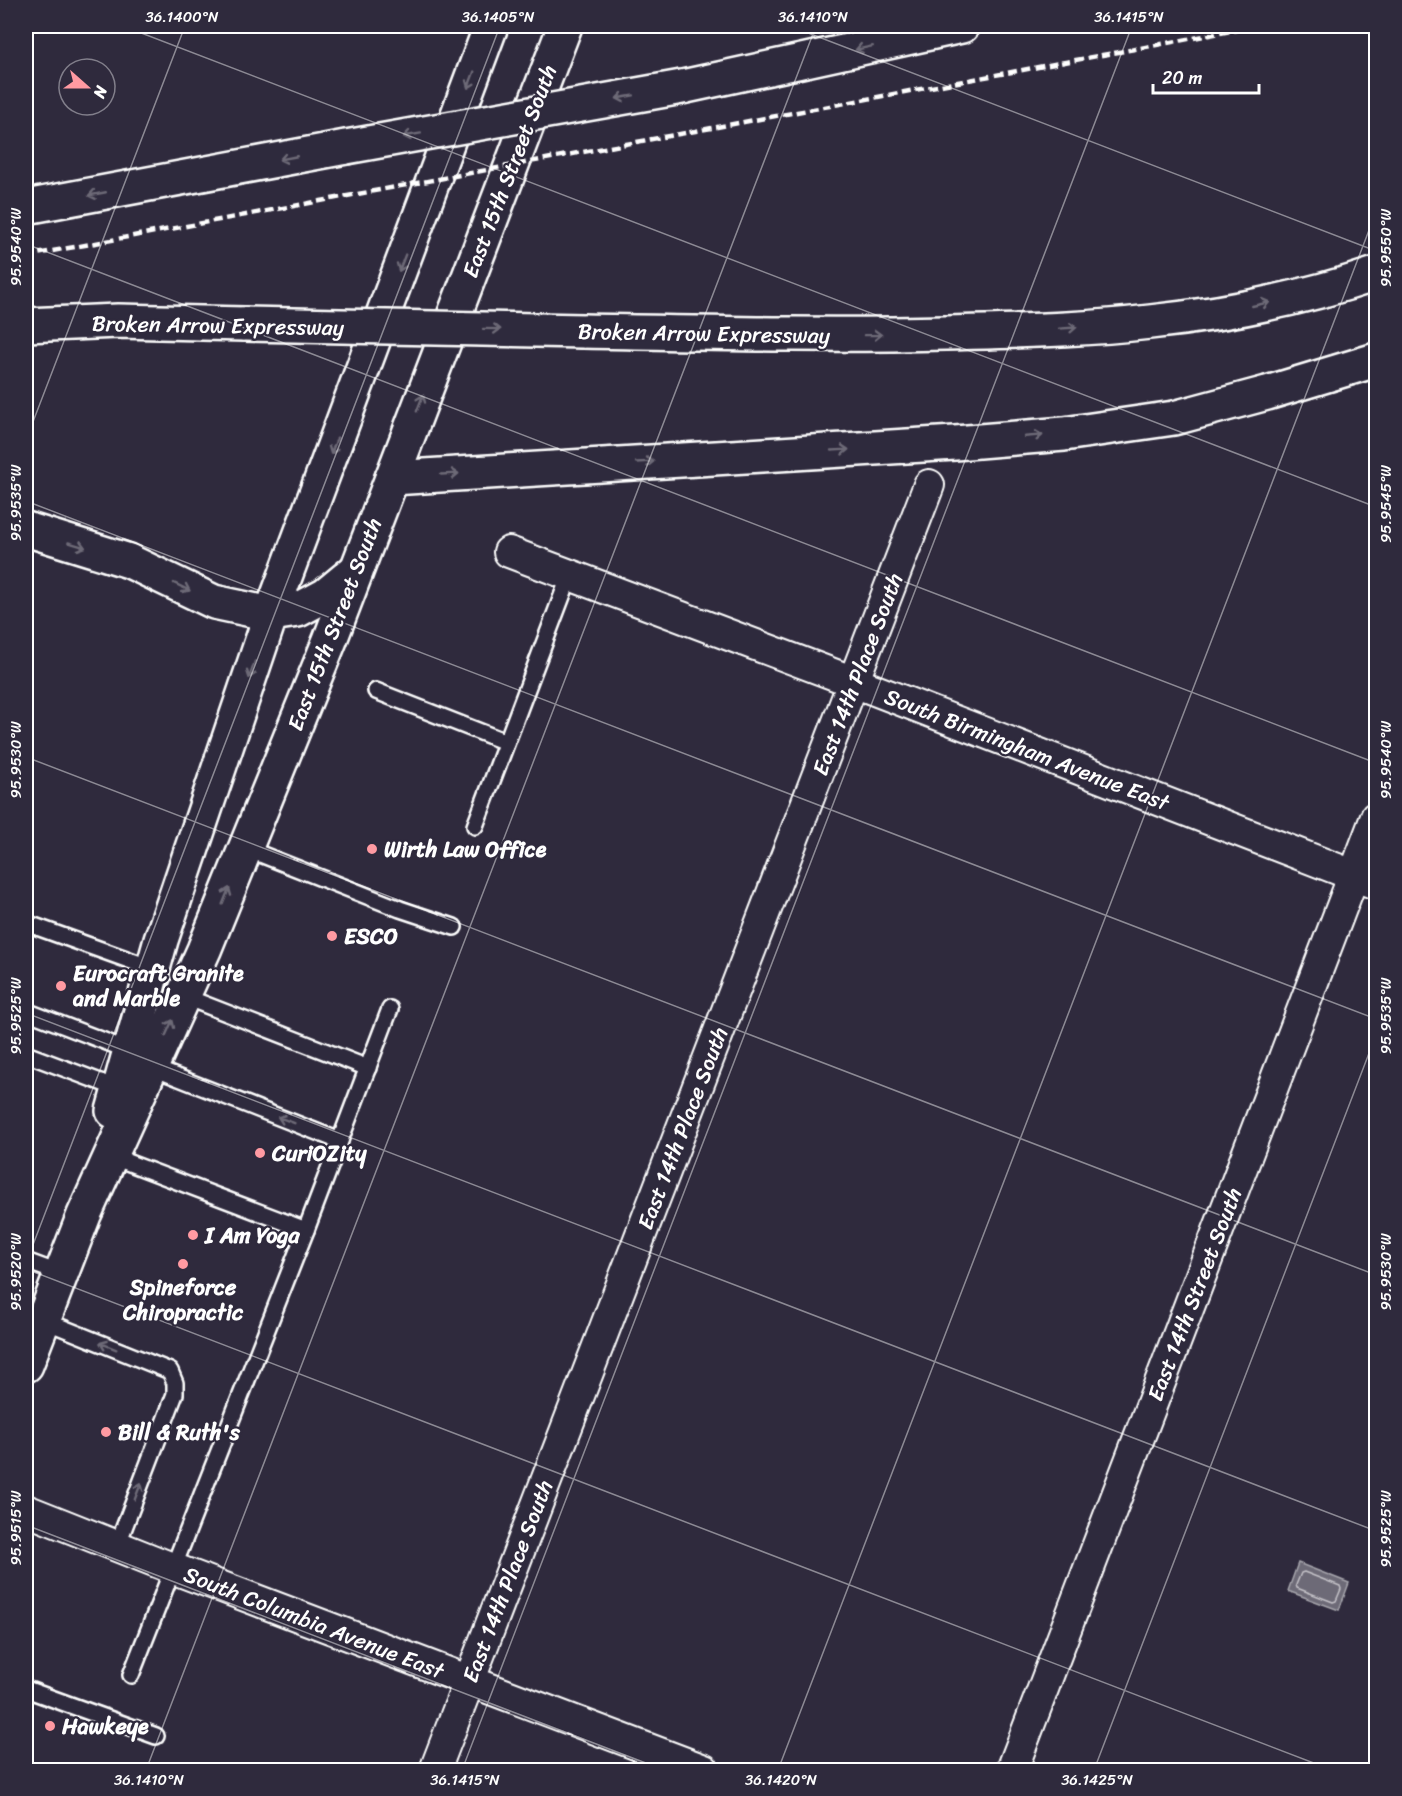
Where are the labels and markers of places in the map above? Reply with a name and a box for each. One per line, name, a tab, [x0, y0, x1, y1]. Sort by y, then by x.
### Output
place label: Wirth Law Office	[384, 830, 547, 869]
marker: Wirth Law Office	[365, 842, 379, 856]
place label: ESCO	[344, 917, 398, 956]
marker: ESCO	[325, 929, 339, 943]
place label: Eurocraft Granite and Marble	[72, 954, 244, 1018]
marker: Eurocraft Granite and Marble	[54, 979, 68, 993]
place label: CuriOZity	[271, 1134, 367, 1173]
marker: CuriOZity	[253, 1146, 267, 1160]
place label: I Am Yoga	[204, 1216, 300, 1255]
marker: I Am Yoga	[186, 1228, 200, 1242]
marker: Spineforce Chiropractic	[176, 1257, 190, 1271]
place label: Spineforce Chiropractic	[122, 1268, 244, 1332]
place label: Bill & Ruth's	[118, 1413, 241, 1452]
marker: Bill & Ruth's	[99, 1425, 113, 1439]
place label: Hawkeye	[61, 1707, 149, 1746]
marker: Hawkeye	[43, 1719, 57, 1733]

